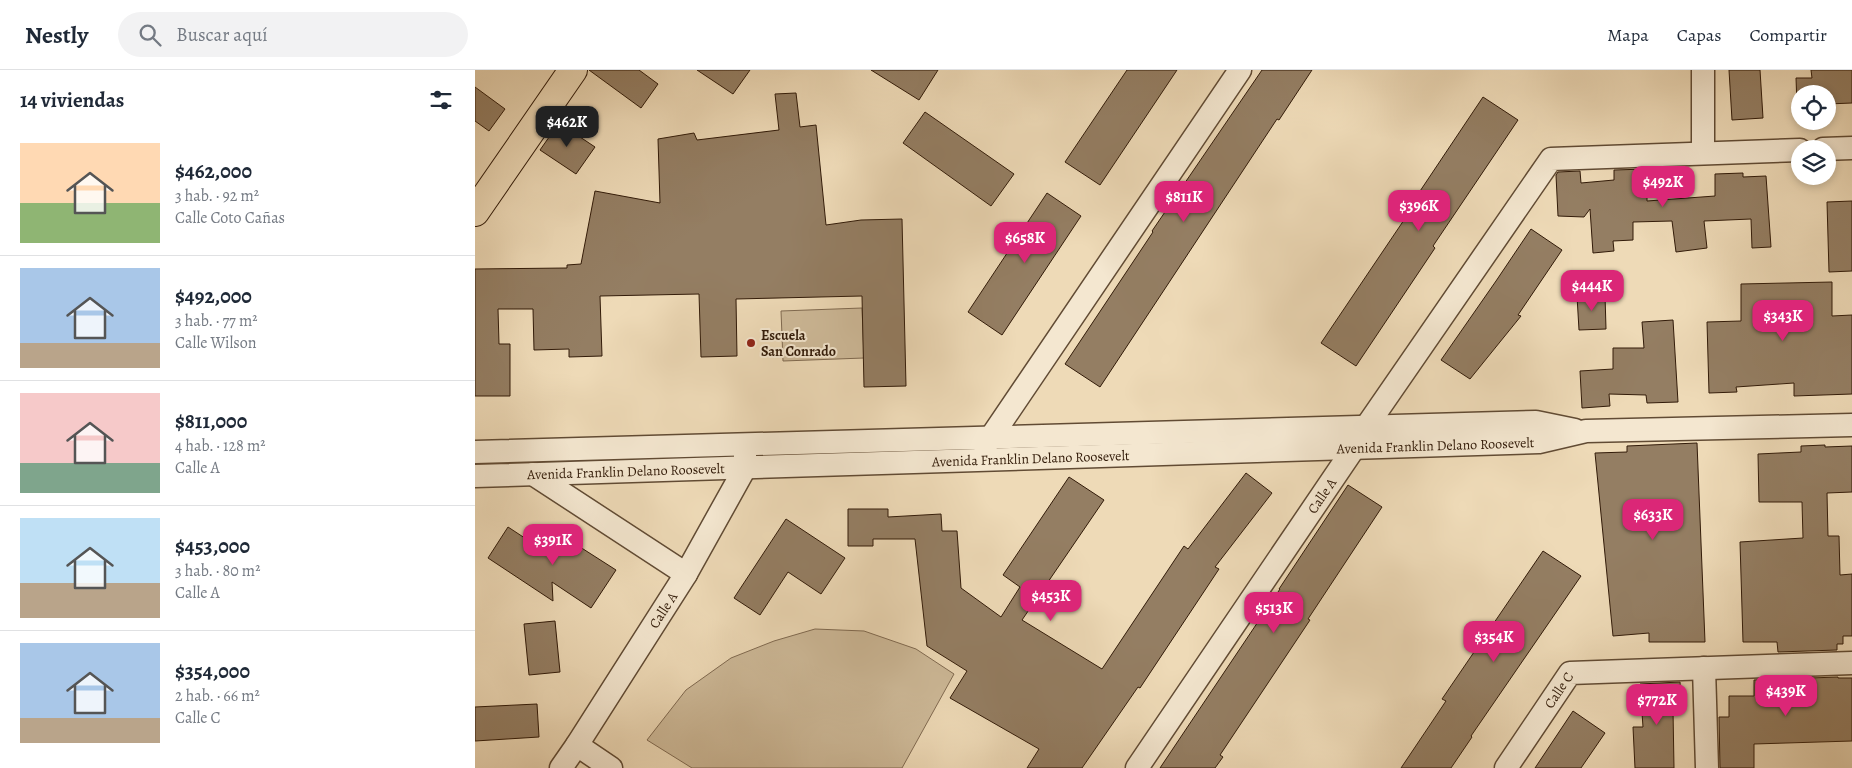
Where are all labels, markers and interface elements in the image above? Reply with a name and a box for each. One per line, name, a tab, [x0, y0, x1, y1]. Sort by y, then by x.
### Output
search box	[118, 12, 468, 57]
text: Nestly	[25, 19, 88, 51]
icon: search	[136, 21, 164, 49]
text: Buscar aquí	[176, 22, 268, 48]
text: Mapa	[1607, 23, 1649, 47]
text: Capas	[1677, 23, 1721, 47]
text: Compartir	[1749, 23, 1827, 47]
map controls	[1791, 85, 1836, 185]
button: locate	[1791, 85, 1836, 130]
text: 14 viviendas	[20, 86, 124, 114]
icon: filters	[427, 86, 455, 114]
pin: $462K	[532, 106, 602, 148]
text: $462K	[547, 111, 587, 133]
button: layers	[1791, 140, 1836, 185]
text: $462,000	[175, 157, 252, 185]
icon: home	[60, 163, 120, 223]
pin: $492K	[1628, 166, 1698, 208]
text: $492K	[1643, 171, 1683, 193]
pin: $811K	[1149, 180, 1219, 223]
text: 3 hab. · 92 m²	[175, 185, 259, 207]
text: $811K	[1165, 186, 1203, 208]
pin: $396K	[1384, 190, 1454, 232]
text: $396K	[1399, 195, 1439, 217]
text: Calle Coto Cañas	[175, 207, 285, 229]
pin: $658K	[990, 222, 1060, 264]
text: $658K	[1005, 227, 1045, 249]
pin: $444K	[1557, 270, 1627, 312]
text: $444K	[1572, 275, 1612, 297]
text: $492,000	[175, 282, 252, 310]
icon: home	[60, 288, 120, 348]
pin: $343K	[1748, 300, 1818, 342]
text: $343K	[1763, 305, 1803, 327]
text: 3 hab. · 77 m²	[175, 310, 258, 332]
place label: Escuela San Conrado	[761, 326, 836, 361]
text: Calle Wilson	[175, 332, 256, 354]
marker: Escuela San Conrado	[745, 337, 757, 349]
text: $811,000	[175, 407, 247, 435]
icon: home	[60, 413, 120, 473]
street label: Avenida Franklin Delano Roosevelt	[1335, 433, 1535, 458]
text: 4 hab. · 128 m²	[175, 435, 266, 457]
street label: Avenida Franklin Delano Roosevelt	[931, 446, 1130, 471]
text: Calle A	[175, 457, 220, 479]
street label: Avenida Franklin Delano Roosevelt	[526, 459, 725, 484]
street label: Calle A	[1303, 474, 1341, 518]
pin: $633K	[1618, 498, 1688, 541]
text: $633K	[1633, 504, 1673, 526]
pin: $391K	[518, 524, 588, 566]
text: $391K	[534, 529, 572, 551]
text: $453,000	[175, 532, 250, 560]
icon: home	[60, 538, 120, 598]
text: 3 hab. · 80 m²	[175, 560, 260, 582]
pin: $453K	[1016, 580, 1086, 622]
text: Calle A	[175, 582, 220, 604]
text: $453K	[1031, 585, 1071, 607]
street label: Calle A	[645, 588, 682, 632]
pin: $513K	[1239, 592, 1309, 634]
text: $513K	[1255, 597, 1293, 619]
pin: $354K	[1459, 620, 1529, 663]
text: $354K	[1474, 626, 1514, 648]
text: $354,000	[175, 657, 250, 685]
icon: home	[60, 663, 120, 723]
street label: Calle C	[1540, 668, 1578, 712]
pin: $439K	[1751, 674, 1821, 717]
text: $439K	[1766, 680, 1806, 702]
pin: $772K	[1622, 684, 1692, 726]
text: 2 hab. · 66 m²	[175, 685, 260, 707]
text: $772K	[1637, 689, 1677, 711]
text: Calle C	[175, 707, 221, 729]

